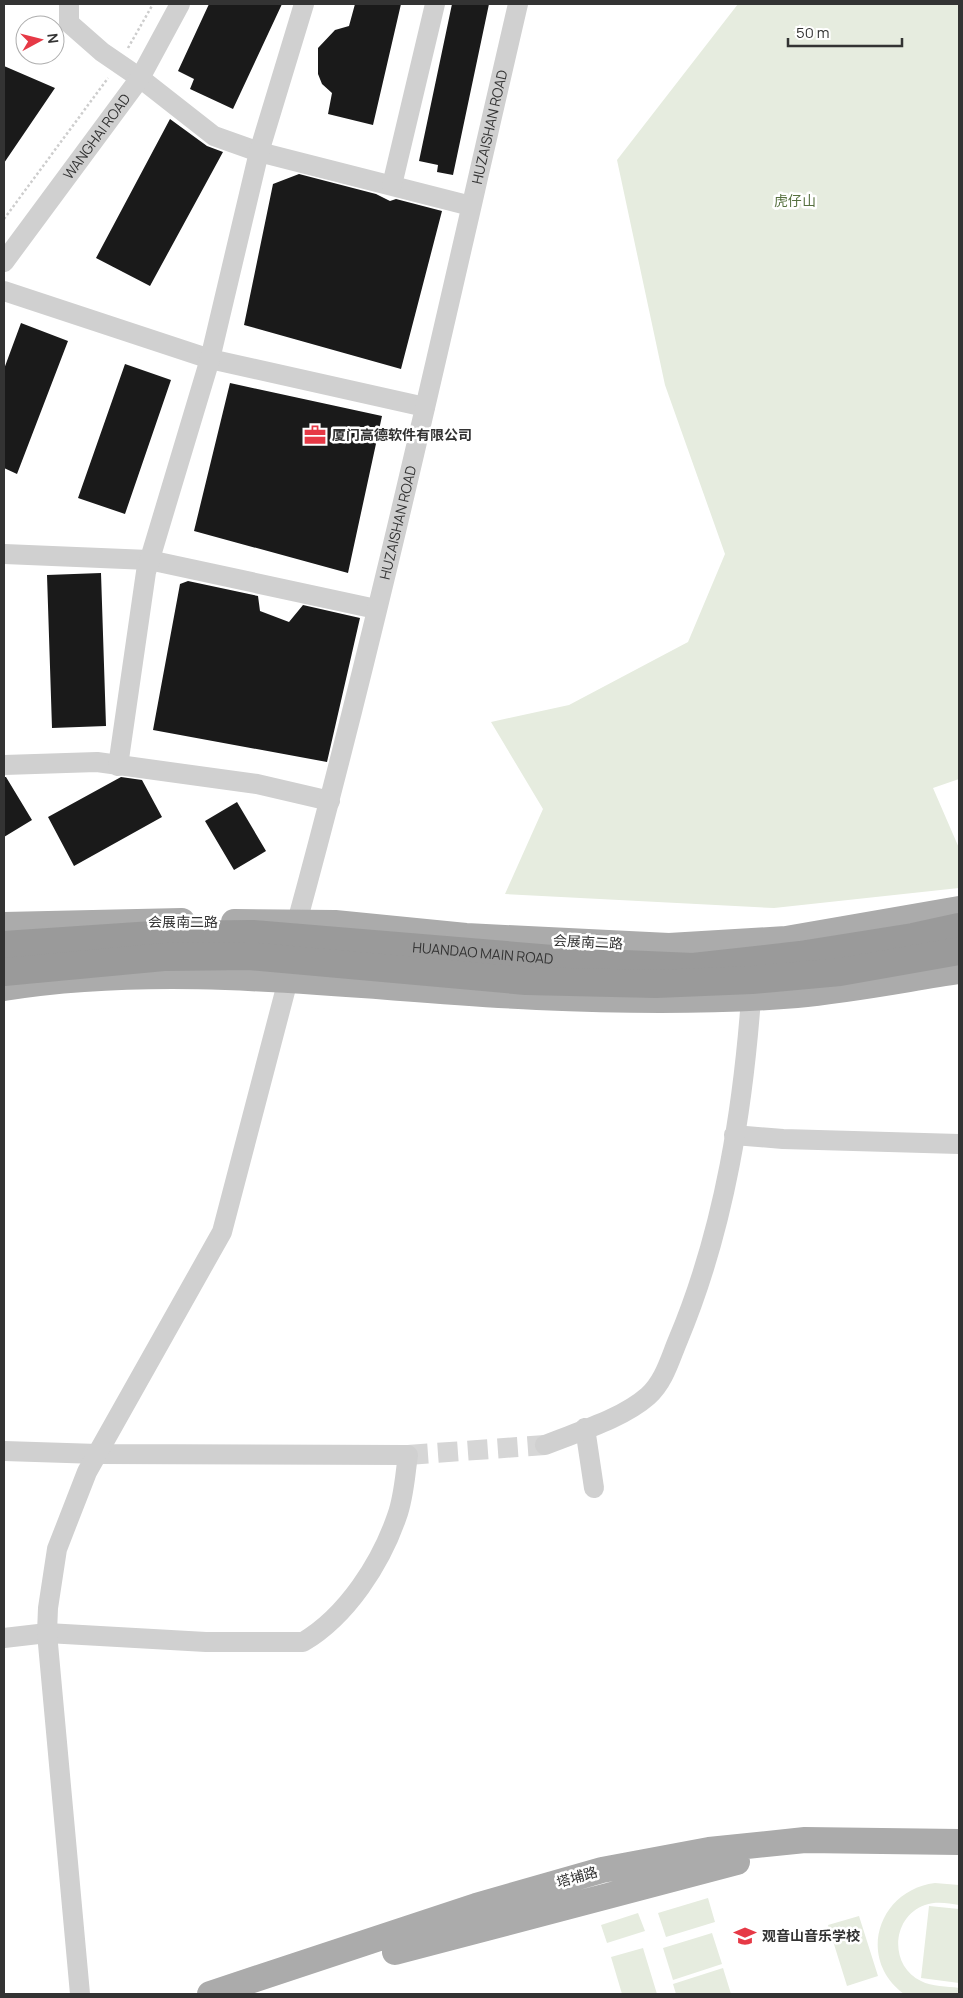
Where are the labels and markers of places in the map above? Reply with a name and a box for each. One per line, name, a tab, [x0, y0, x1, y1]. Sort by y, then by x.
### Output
office icon: 厦门高德软件有限公司	[302, 422, 328, 448]
place label: 厦门高德软件有限公司	[332, 425, 472, 444]
school or university icon: 观音山音乐学校	[732, 1923, 758, 1949]
place label: 观音山音乐学校	[762, 1926, 860, 1945]

